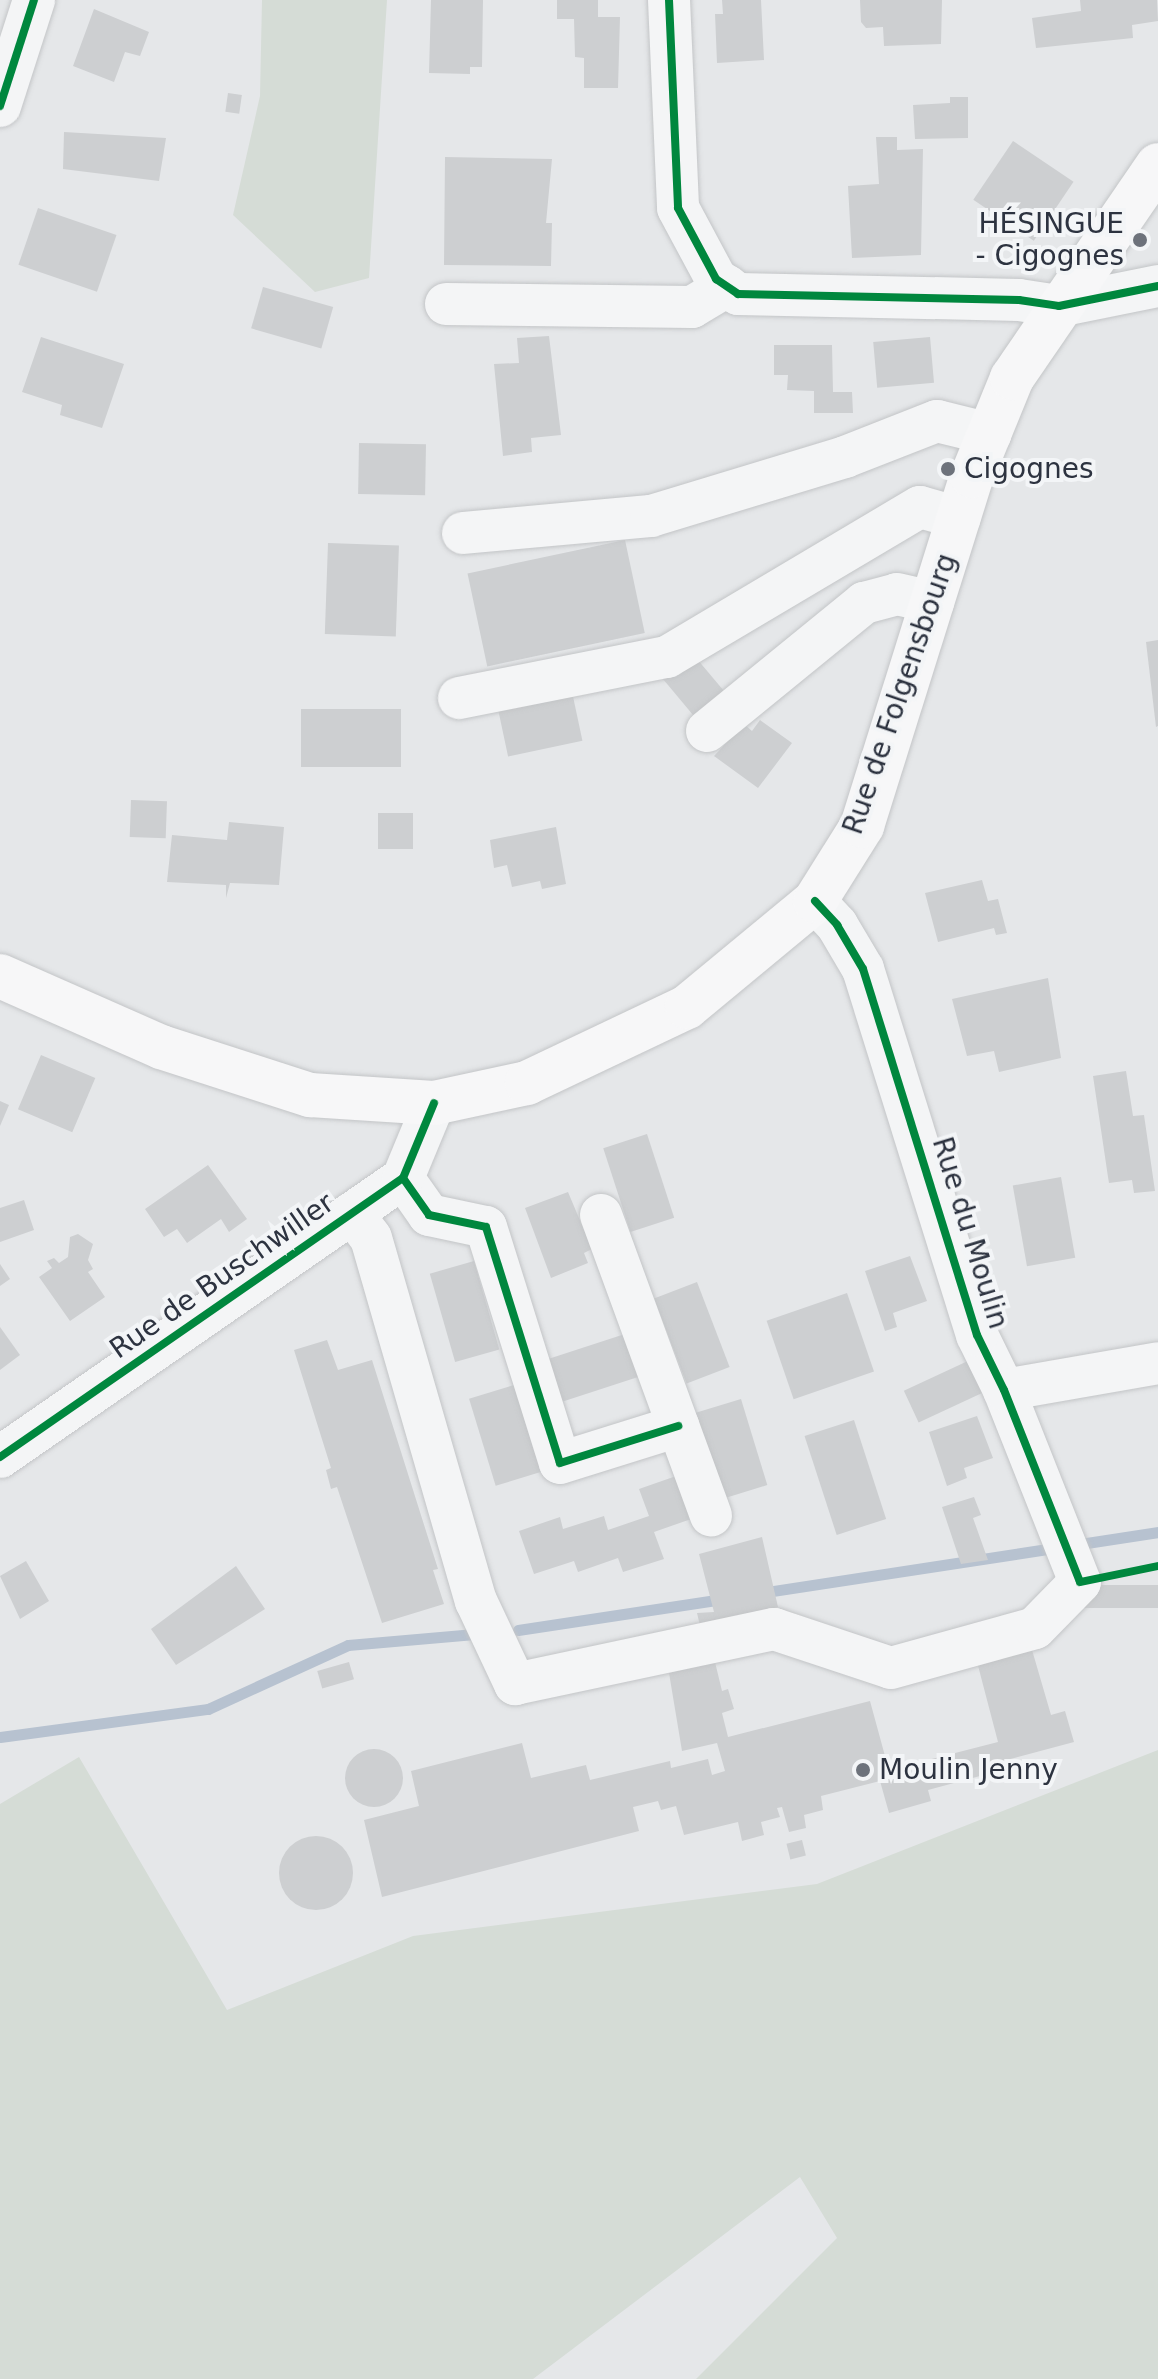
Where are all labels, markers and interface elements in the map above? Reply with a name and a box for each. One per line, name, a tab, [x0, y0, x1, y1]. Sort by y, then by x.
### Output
place label: HÉSINGUE - Cigognes	[975, 207, 1124, 273]
marker: HÉSINGUE - Cigognes	[1131, 231, 1149, 249]
place label: Cigognes	[964, 452, 1094, 486]
marker: Cigognes	[939, 460, 957, 478]
street label: Rue de Folgensbourg	[836, 549, 964, 839]
street label: Rue du Moulin	[925, 1133, 1015, 1333]
street label: Rue de Buschwiller	[104, 1186, 340, 1366]
place label: Moulin Jenny	[879, 1753, 1058, 1787]
marker: Moulin Jenny	[854, 1761, 872, 1779]

